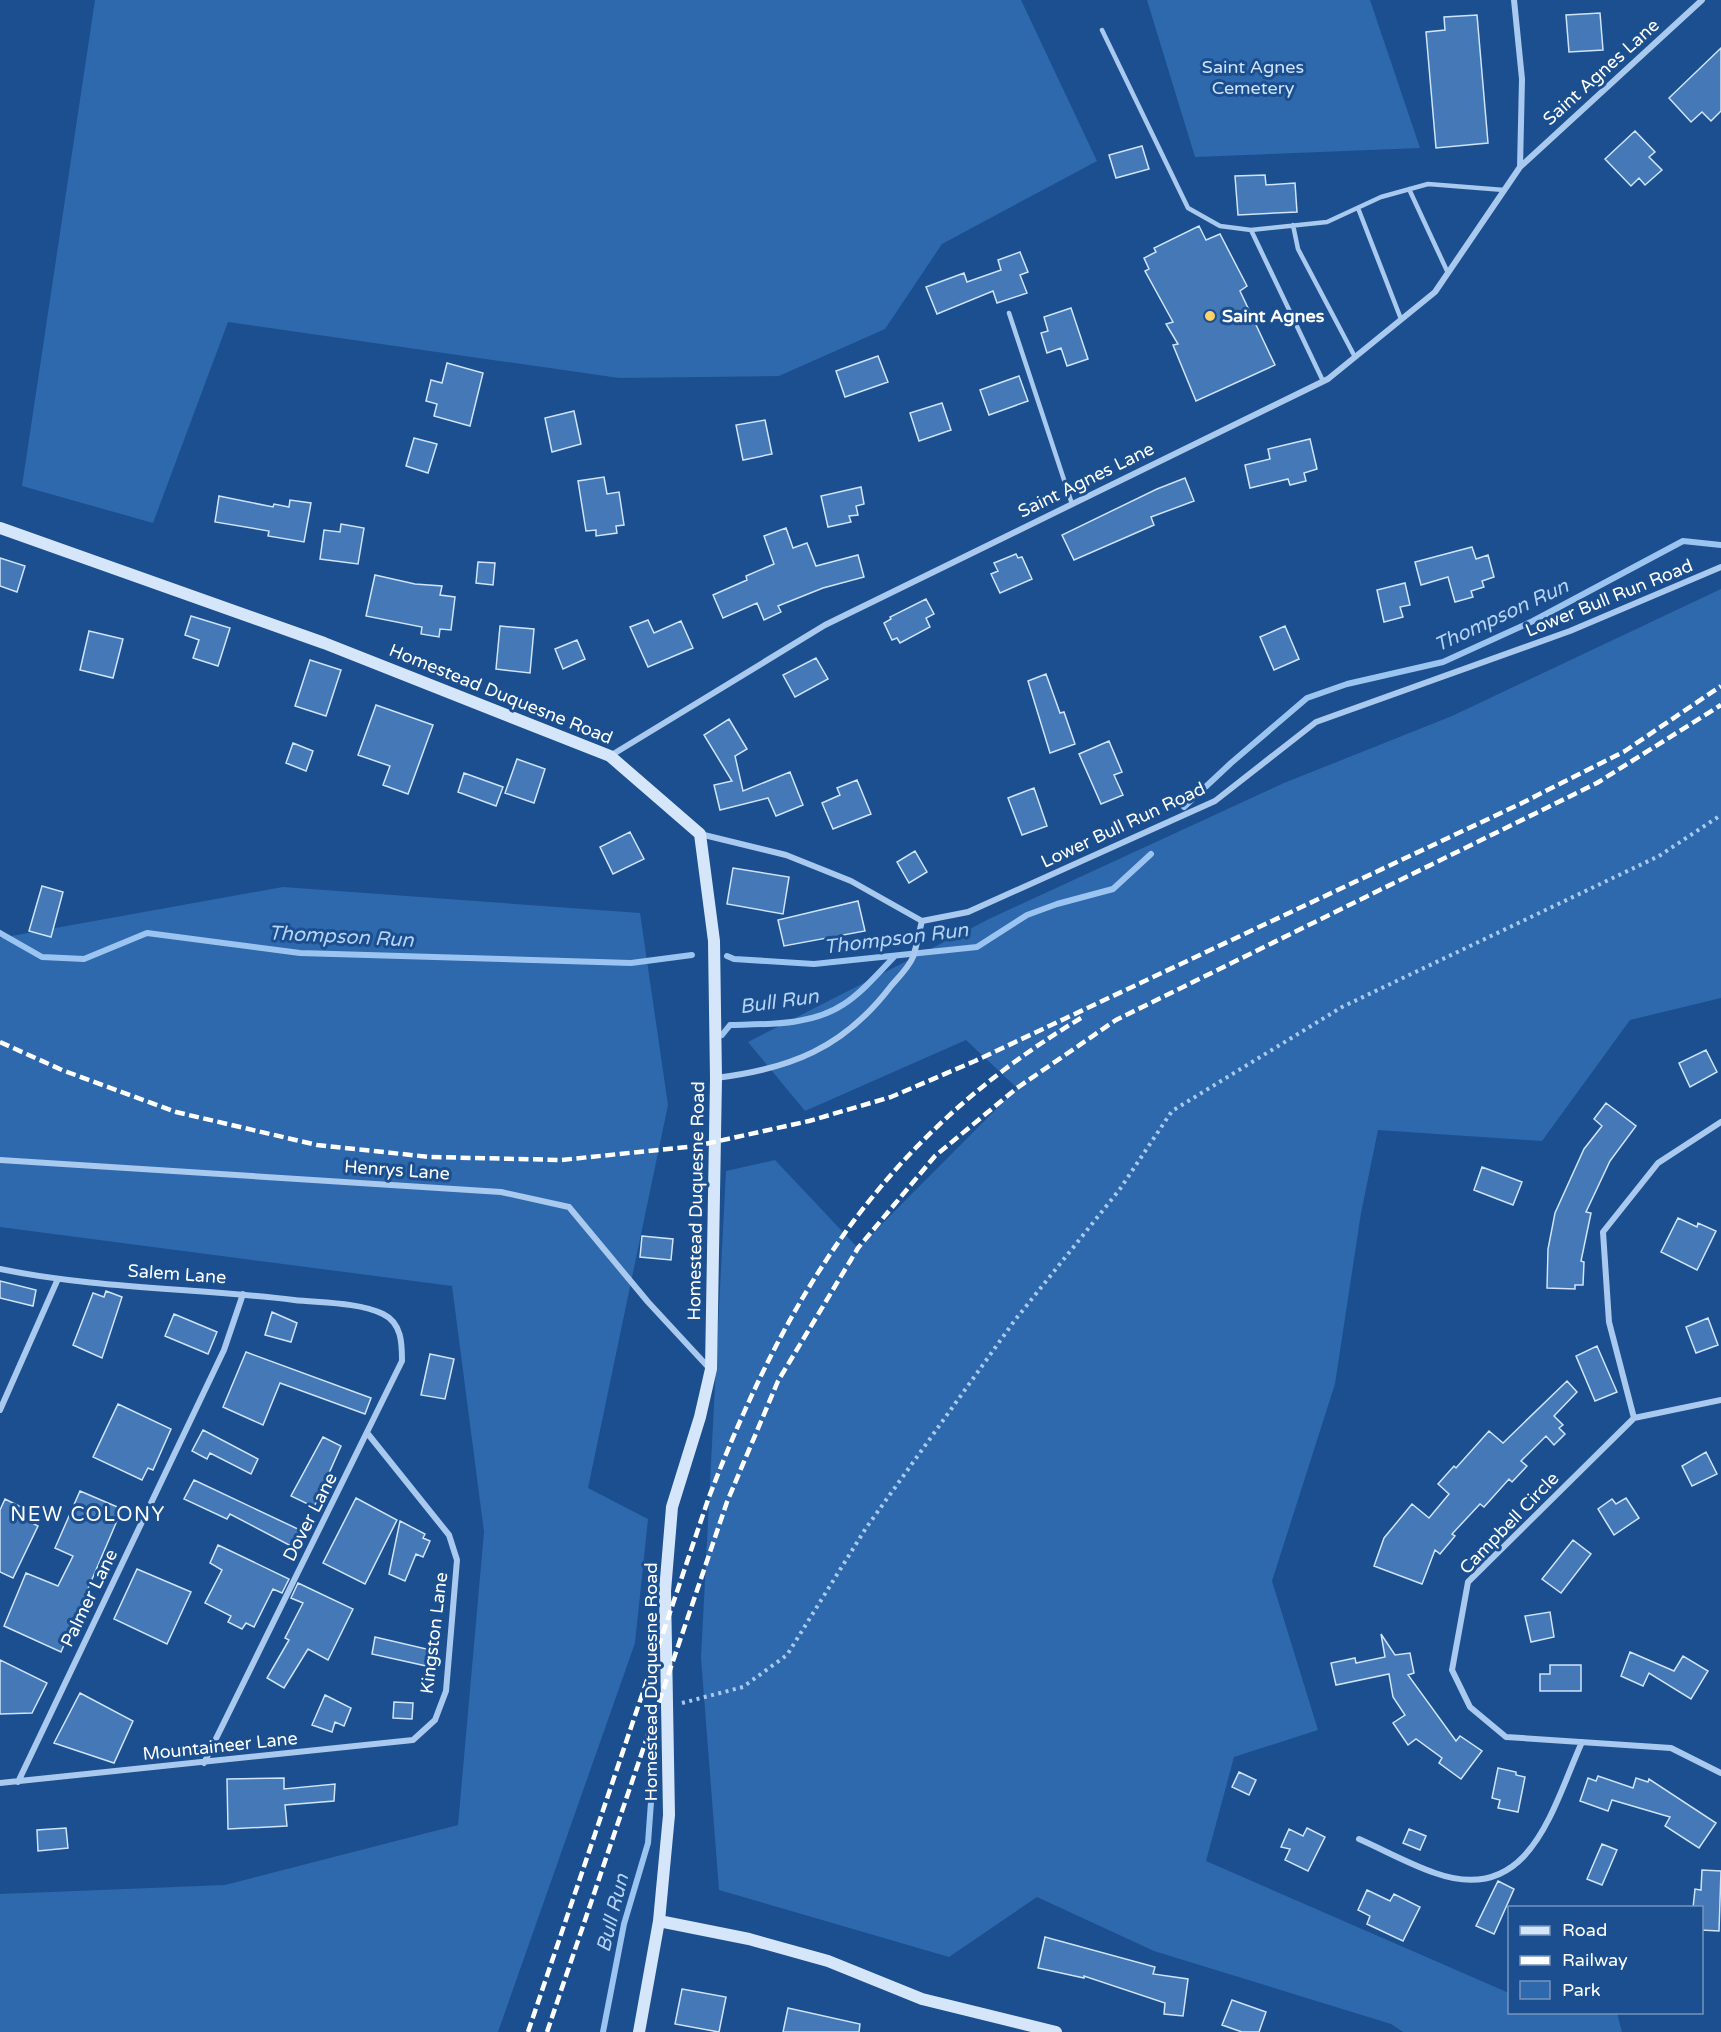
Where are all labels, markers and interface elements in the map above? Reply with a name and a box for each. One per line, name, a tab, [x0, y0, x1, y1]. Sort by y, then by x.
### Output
street label: Saint Agnes Lane	[1538, 14, 1664, 130]
park label: Saint Agnes Cemetery	[1202, 56, 1304, 99]
place label: Saint Agnes	[1222, 305, 1325, 327]
marker: Saint Agnes	[1203, 309, 1217, 323]
street label: Saint Agnes Lane	[1014, 438, 1158, 522]
street label: Lower Bull Run Road	[1522, 554, 1696, 642]
water label: Thompson Run	[1431, 574, 1573, 657]
street label: Homestead Duquesne Road	[386, 639, 616, 749]
street label: Lower Bull Run Road	[1037, 777, 1209, 873]
water label: Thompson Run	[823, 918, 970, 960]
water label: Thompson Run	[268, 921, 415, 953]
water label: Bull Run	[738, 984, 821, 1019]
street label: Homestead Duquesne Road	[683, 1081, 709, 1321]
street label: Henrys Lane	[343, 1155, 451, 1185]
street label: Salem Lane	[127, 1260, 227, 1288]
street label: Campbell Circle	[1455, 1467, 1563, 1579]
street label: Dover Lane	[278, 1469, 342, 1565]
district label: NEW COLONY	[10, 1503, 166, 1527]
street label: Palmer Lane	[56, 1545, 122, 1651]
street label: Homestead Duquesne Road	[640, 1562, 662, 1802]
street label: Kingston Lane	[416, 1571, 452, 1695]
street label: Mountaineer Lane	[141, 1727, 299, 1765]
water label: Bull Run	[592, 1871, 634, 1955]
legend	[1508, 1906, 1703, 2014]
text: Road	[1562, 1919, 1607, 1941]
text: Railway	[1562, 1949, 1628, 1971]
text: Park	[1562, 1979, 1601, 2001]

